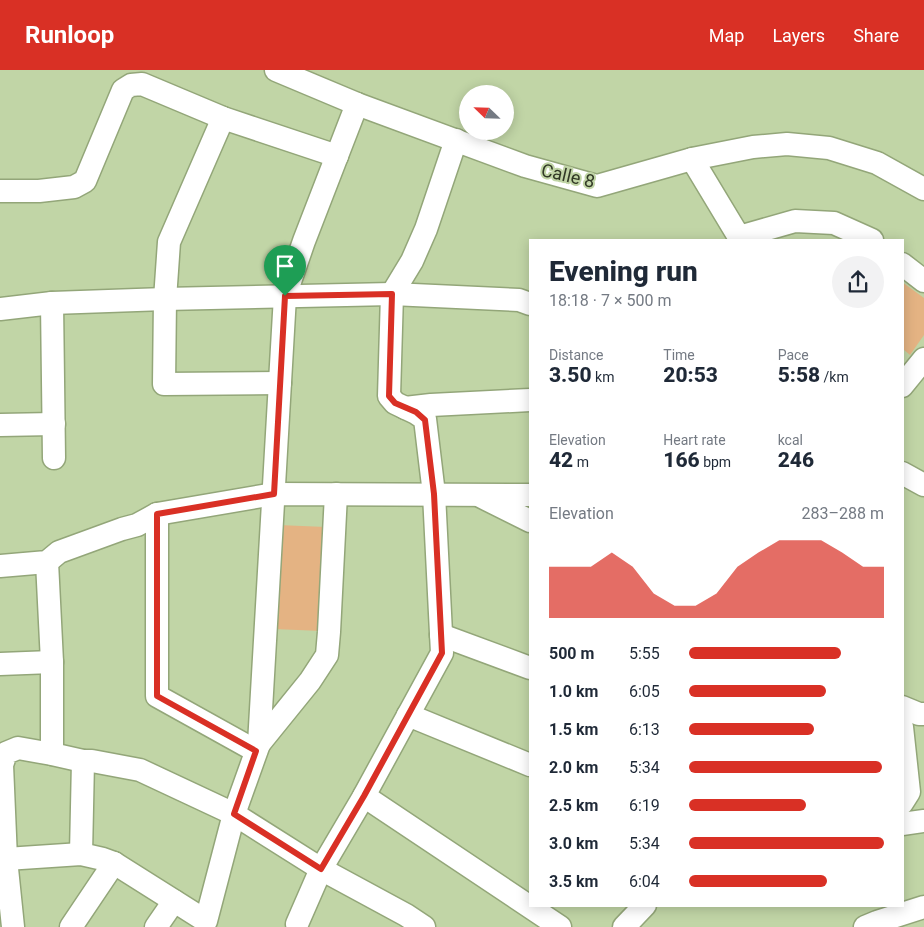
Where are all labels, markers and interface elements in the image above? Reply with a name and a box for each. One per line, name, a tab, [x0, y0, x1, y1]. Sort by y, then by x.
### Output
text: Runloop	[25, 21, 114, 49]
text: Map	[709, 25, 744, 46]
text: Layers	[772, 25, 825, 46]
text: Share	[853, 25, 899, 46]
north arrow	[459, 85, 514, 140]
map controls	[459, 85, 514, 140]
street label: Calle 8	[539, 159, 597, 192]
pin	[264, 245, 306, 296]
icon: arrive	[271, 252, 299, 280]
text: Evening run	[549, 255, 698, 288]
button: share	[832, 256, 884, 308]
text: 18:18 · 7 × 500 m	[549, 291, 671, 310]
text: Distance	[549, 347, 604, 363]
text: Time	[663, 347, 695, 363]
text: Pace	[778, 347, 809, 363]
text: 3.50	[549, 363, 592, 387]
text: 20:53	[663, 363, 718, 387]
text: 5:58	[778, 363, 820, 387]
text: km	[592, 369, 614, 385]
text: /km	[820, 369, 849, 385]
text: Elevation	[549, 432, 606, 448]
text: Heart rate	[663, 432, 726, 448]
text: kcal	[778, 432, 803, 448]
text: 42	[549, 448, 573, 472]
text: 166	[663, 448, 700, 472]
text: 246	[778, 448, 814, 472]
text: m	[573, 454, 589, 470]
text: bpm	[700, 454, 731, 470]
text: Elevation	[549, 504, 614, 523]
text: 283–288 m	[802, 504, 884, 523]
text: 500 m	[549, 644, 594, 663]
text: 5:55	[629, 644, 660, 663]
text: 1.0 km	[549, 682, 598, 701]
text: 6:05	[629, 682, 660, 701]
text: 1.5 km	[549, 720, 598, 739]
text: 6:13	[629, 720, 660, 739]
text: 2.0 km	[549, 758, 598, 777]
text: 5:34	[629, 758, 660, 777]
text: 2.5 km	[549, 796, 598, 815]
text: 6:19	[629, 796, 660, 815]
text: 3.0 km	[549, 834, 598, 853]
text: 5:34	[629, 834, 660, 853]
text: 3.5 km	[549, 872, 598, 891]
text: 6:04	[629, 872, 660, 891]

